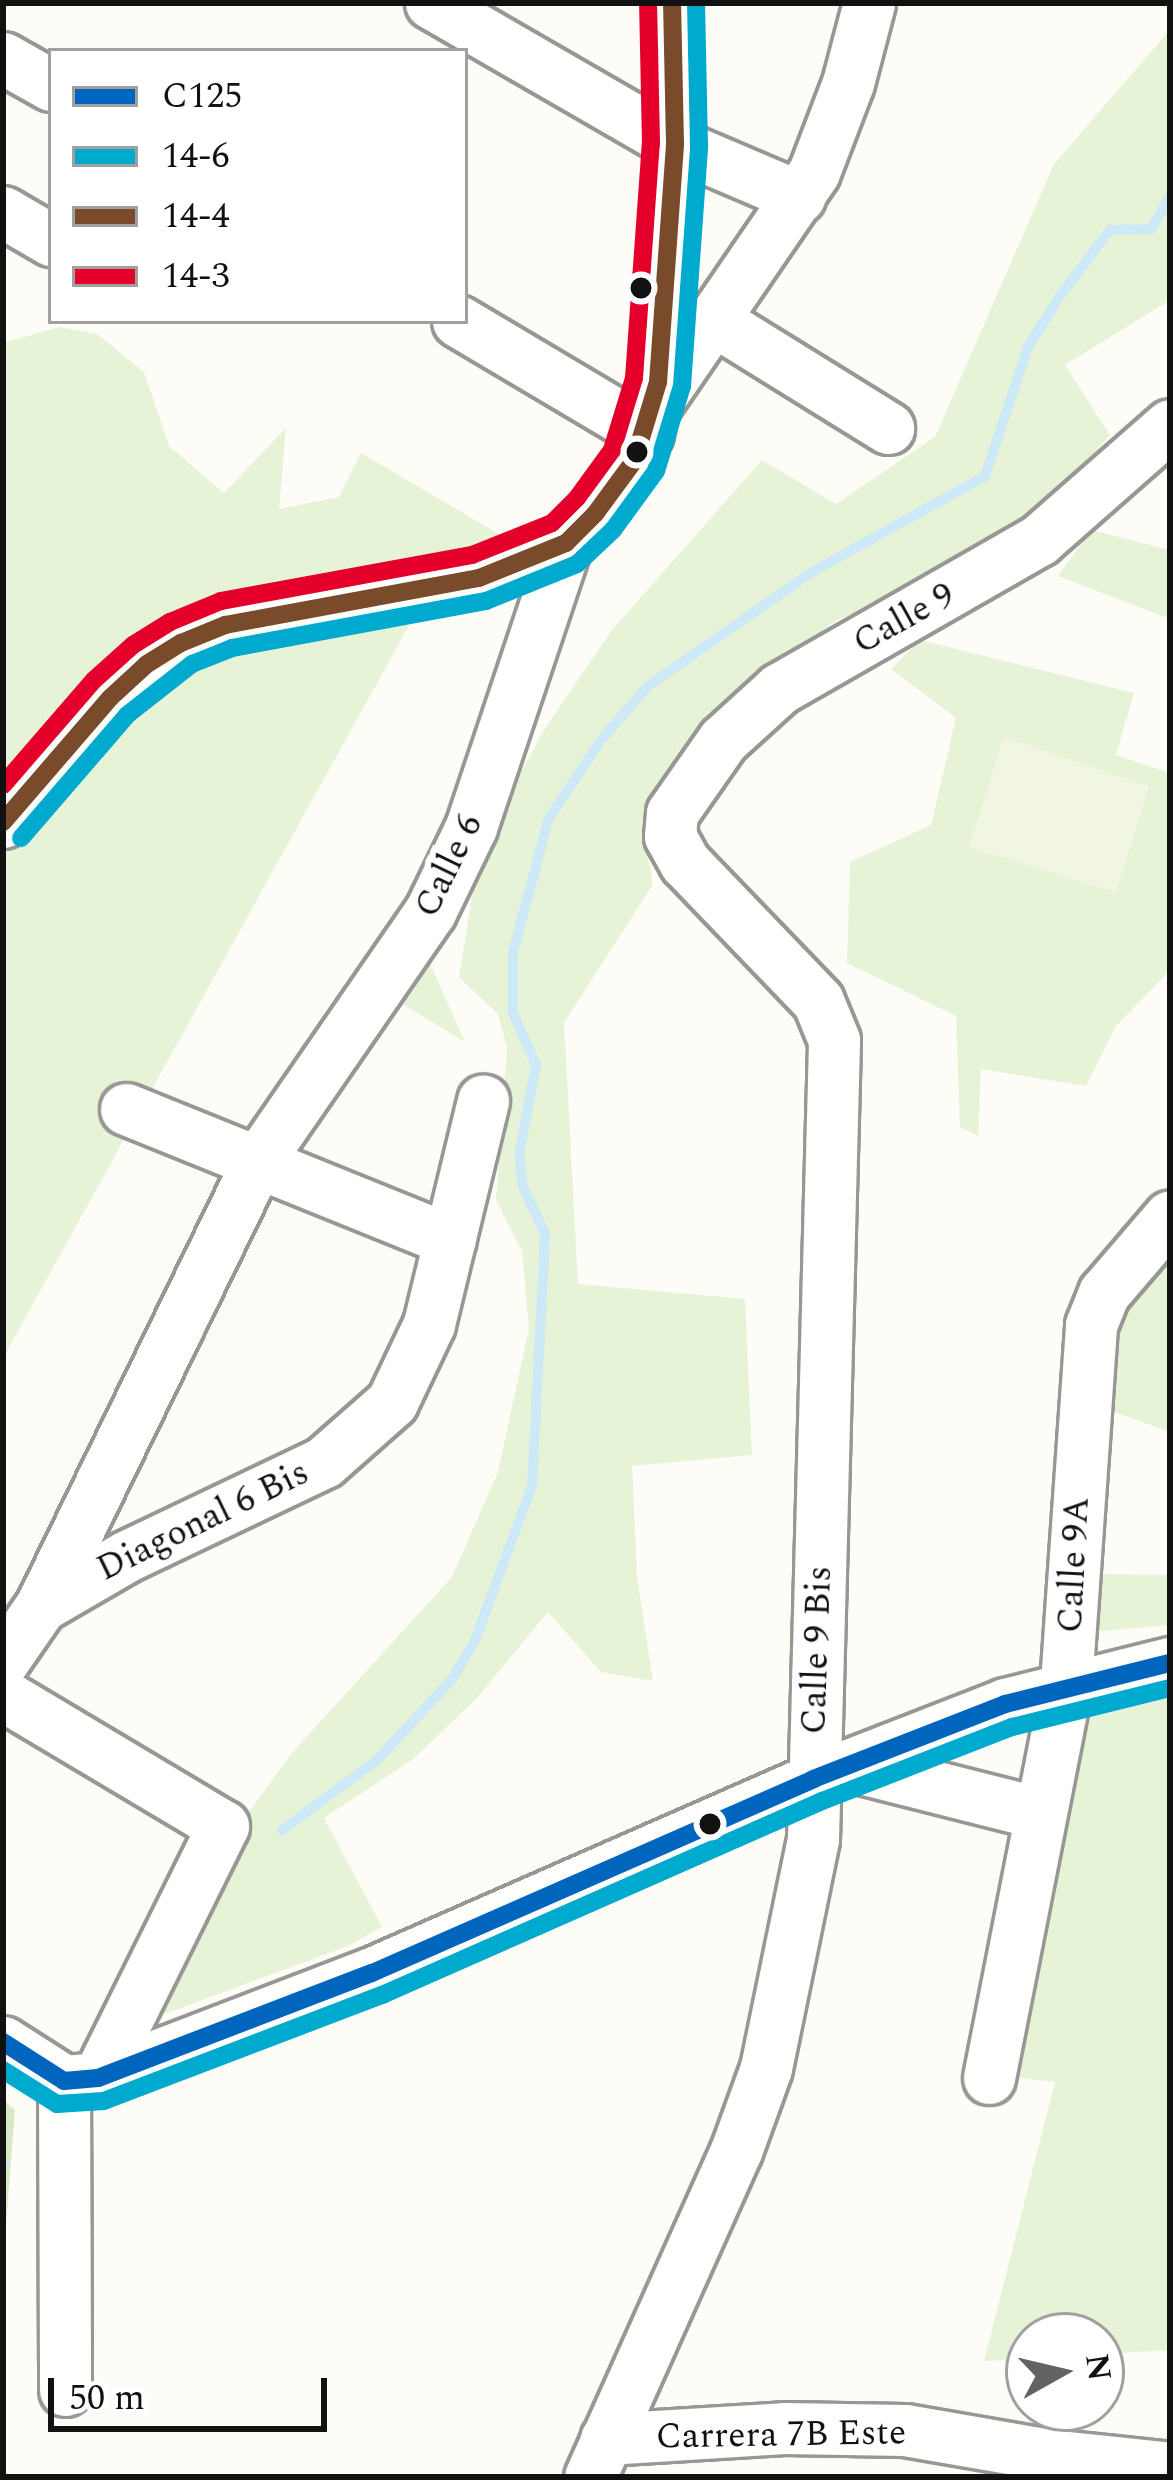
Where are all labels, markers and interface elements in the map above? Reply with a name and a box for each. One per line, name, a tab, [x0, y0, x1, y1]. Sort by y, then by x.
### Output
legend	[48, 48, 468, 324]
text: C125	[162, 69, 242, 124]
text: 14-6	[162, 129, 230, 184]
text: 14-4	[162, 189, 230, 244]
text: 14-3	[162, 249, 230, 304]
unlabelled marker	[630, 277, 652, 299]
unlabelled marker	[626, 441, 648, 463]
street label: Calle 9	[846, 574, 962, 664]
street label: Calle 6	[406, 807, 492, 925]
street label: Diagonal 6 Bis	[90, 1451, 316, 1591]
street label: Calle 9A	[1049, 1496, 1099, 1634]
street label: Calle 9 Bis	[792, 1565, 842, 1735]
unlabelled marker	[699, 1813, 721, 1835]
north arrow	[1005, 2312, 1125, 2432]
text: N	[1071, 2351, 1124, 2384]
scale bar	[54, 2354, 333, 2428]
text: 50 m	[69, 2371, 145, 2426]
street label: Carrera 7B Este	[655, 2411, 907, 2459]

